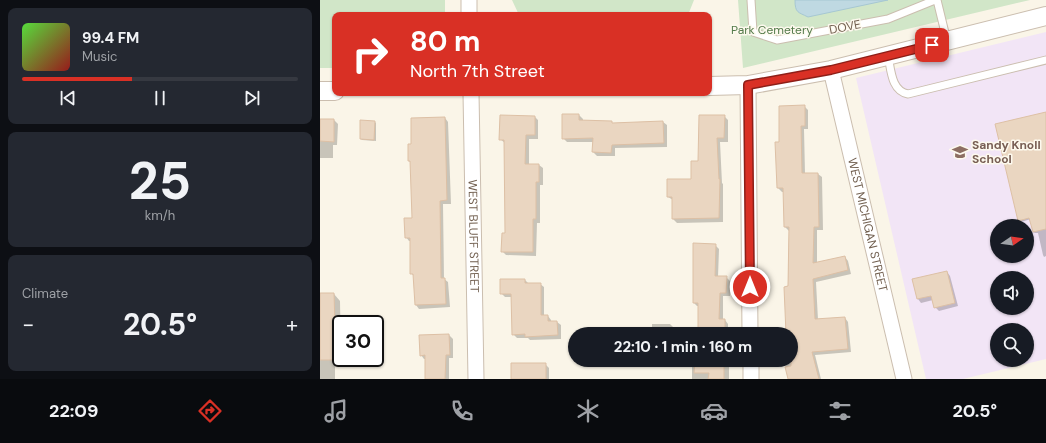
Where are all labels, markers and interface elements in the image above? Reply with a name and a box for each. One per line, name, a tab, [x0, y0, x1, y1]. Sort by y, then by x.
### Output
street label: DOVE	[828, 16, 862, 38]
park label: Park Cemetery	[731, 22, 813, 38]
text: 80 m	[410, 23, 480, 60]
text: 99.4 FM	[82, 28, 139, 48]
icon: right	[344, 28, 396, 80]
pin	[915, 28, 949, 62]
icon: arrive	[921, 34, 943, 56]
text: Music	[82, 48, 117, 65]
text: North 7th Street	[410, 59, 545, 83]
icon: previous	[57, 87, 79, 109]
icon: pause	[149, 87, 171, 109]
icon: next	[241, 87, 263, 109]
place label: Sandy Knoll School	[972, 137, 1041, 167]
school or university icon: Sandy Knoll School	[951, 143, 969, 161]
text: 25	[129, 147, 191, 215]
street label: WEST MICHIGAN STREET	[844, 156, 891, 294]
street label: WEST BLUFF STREET	[465, 179, 482, 293]
text: km/h	[145, 207, 175, 224]
north arrow	[990, 219, 1034, 263]
map controls	[990, 219, 1034, 367]
position arrow	[729, 266, 771, 308]
button: sound	[990, 271, 1034, 315]
text: Climate	[22, 285, 68, 302]
text: 20.5°	[123, 305, 197, 344]
text: −	[22, 310, 34, 339]
text: +	[286, 310, 298, 339]
speed limit sign: 30	[332, 315, 384, 367]
button: search	[990, 323, 1034, 367]
text: 22:10 · 1 min · 160 m	[614, 337, 752, 357]
icon: directions	[196, 397, 224, 425]
icon: music	[322, 397, 350, 425]
icon: phone	[448, 397, 476, 425]
icon: climate	[574, 397, 602, 425]
icon: car	[700, 397, 728, 425]
icon: filters	[826, 397, 854, 425]
text: 22:09	[49, 399, 98, 423]
text: 20.5°	[952, 399, 997, 423]

